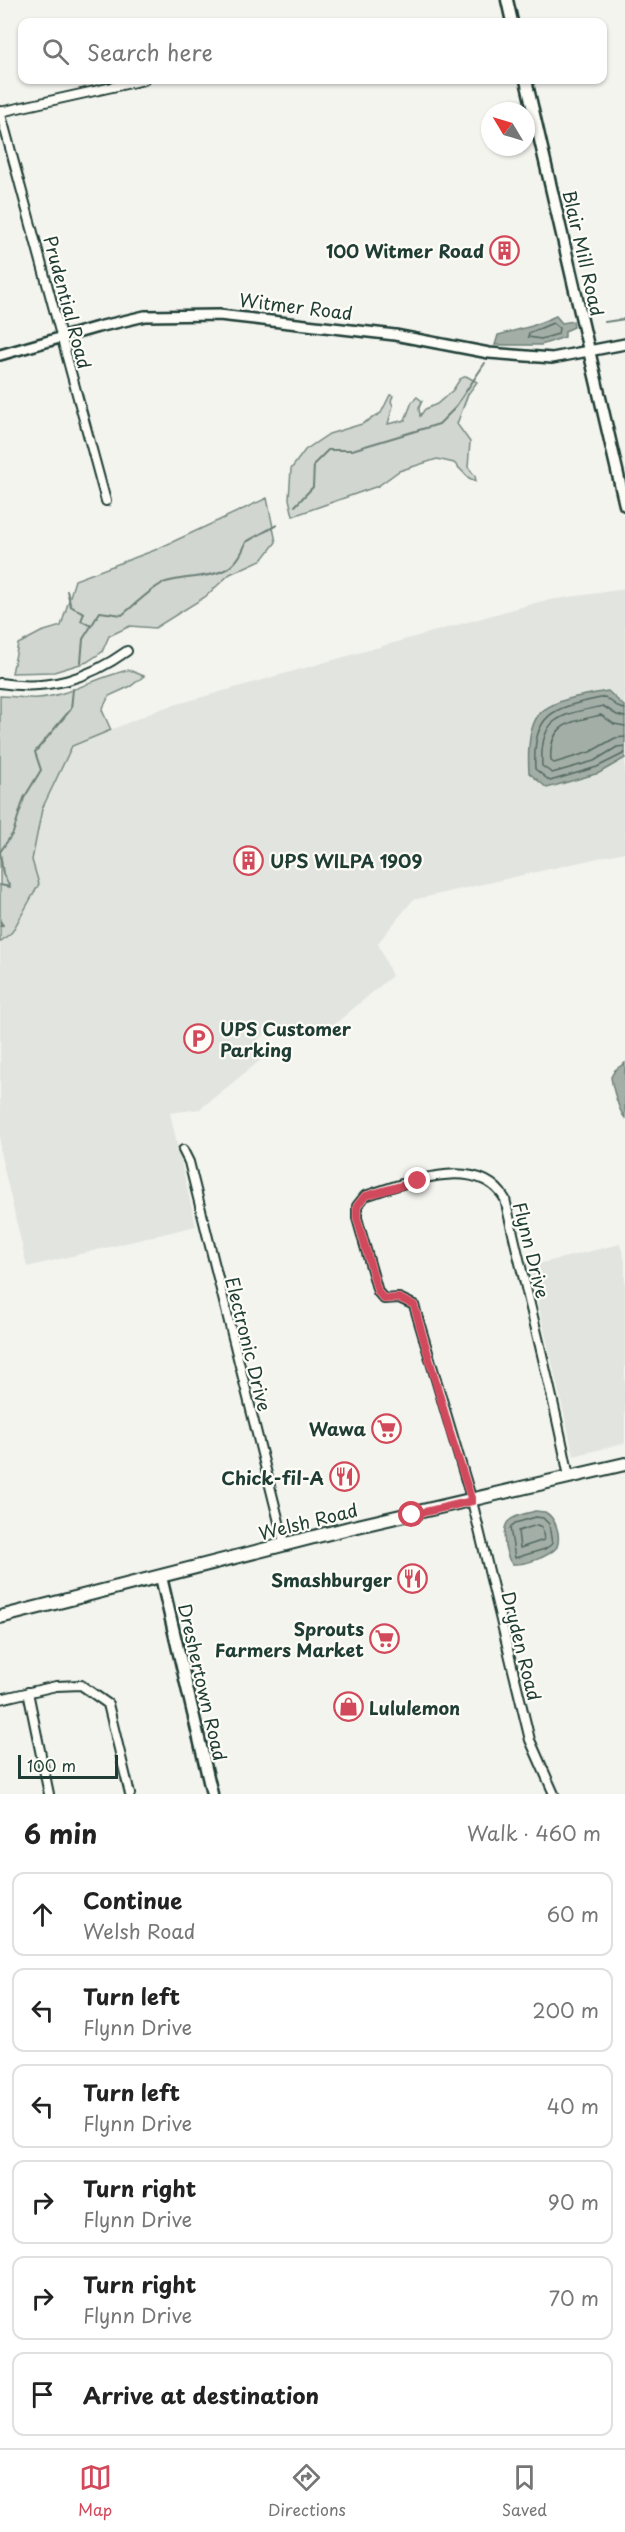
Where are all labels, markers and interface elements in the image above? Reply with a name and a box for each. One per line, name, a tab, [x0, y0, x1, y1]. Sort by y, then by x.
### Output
search box	[18, 18, 607, 84]
icon: search	[39, 35, 72, 68]
text: Search here	[87, 35, 213, 68]
north arrow	[481, 102, 535, 156]
street label: Blair Mill Road	[556, 187, 612, 319]
street label: Prudential Road	[37, 232, 99, 372]
building icon: 100 Witmer Road	[489, 234, 521, 266]
place label: 100 Witmer Road	[326, 237, 484, 264]
street label: Witmer Road	[238, 286, 354, 326]
building icon: UPS WILPA 1909	[233, 844, 265, 876]
place label: UPS WILPA 1909	[270, 847, 422, 874]
place label: UPS Customer Parking	[220, 1015, 352, 1063]
parking icon: UPS Customer Parking	[183, 1022, 215, 1054]
route end	[404, 1167, 430, 1193]
street label: Flynn Drive	[507, 1199, 557, 1301]
street label: Electronic Drive	[219, 1274, 279, 1414]
supermarket icon: Wawa	[371, 1412, 403, 1444]
place label: Wawa	[309, 1415, 366, 1442]
restaurant icon: Chick-fil-A	[329, 1461, 361, 1493]
place label: Chick-fil-A	[221, 1464, 324, 1491]
street label: Welsh Road	[256, 1496, 360, 1546]
route start	[398, 1501, 424, 1527]
restaurant icon: Smashburger	[397, 1563, 429, 1595]
place label: Smashburger	[271, 1566, 393, 1593]
street label: Dryden Road	[495, 1588, 549, 1704]
street label: Dreshertown Road	[172, 1601, 234, 1763]
place label: Sprouts Farmers Market	[215, 1615, 364, 1663]
supermarket icon: Sprouts Farmers Market	[369, 1622, 401, 1654]
shop icon: Lululemon	[332, 1691, 364, 1723]
place label: Lululemon	[369, 1694, 460, 1721]
scale bar	[18, 1752, 118, 1780]
text: 100 m	[27, 1753, 76, 1777]
text: 6 min	[24, 1814, 97, 1853]
text: Walk · 460 m	[467, 1818, 601, 1848]
text: Continue	[83, 1883, 182, 1916]
icon: ahead	[26, 1898, 59, 1931]
text: 60 m	[547, 1899, 599, 1929]
text: Welsh Road	[83, 1916, 195, 1946]
text: Turn left	[83, 1979, 180, 2012]
icon: left	[26, 1994, 59, 2027]
text: 200 m	[532, 1995, 599, 2025]
text: Flynn Drive	[83, 2012, 192, 2042]
text: Turn left	[83, 2075, 180, 2108]
icon: left	[26, 2090, 59, 2123]
text: 40 m	[547, 2091, 599, 2121]
text: Flynn Drive	[83, 2108, 192, 2138]
text: Turn right	[83, 2171, 196, 2204]
icon: right	[26, 2186, 59, 2219]
text: 90 m	[548, 2187, 599, 2217]
text: Flynn Drive	[83, 2204, 192, 2234]
text: Turn right	[83, 2267, 196, 2300]
icon: right	[26, 2282, 59, 2315]
text: 70 m	[549, 2283, 599, 2313]
text: Flynn Drive	[83, 2300, 192, 2330]
icon: arrive	[26, 2378, 59, 2411]
text: Arrive at destination	[83, 2378, 319, 2411]
tab: Map	[78, 2461, 112, 2521]
tab: Directions	[268, 2461, 346, 2521]
tab: Saved	[502, 2461, 547, 2521]

